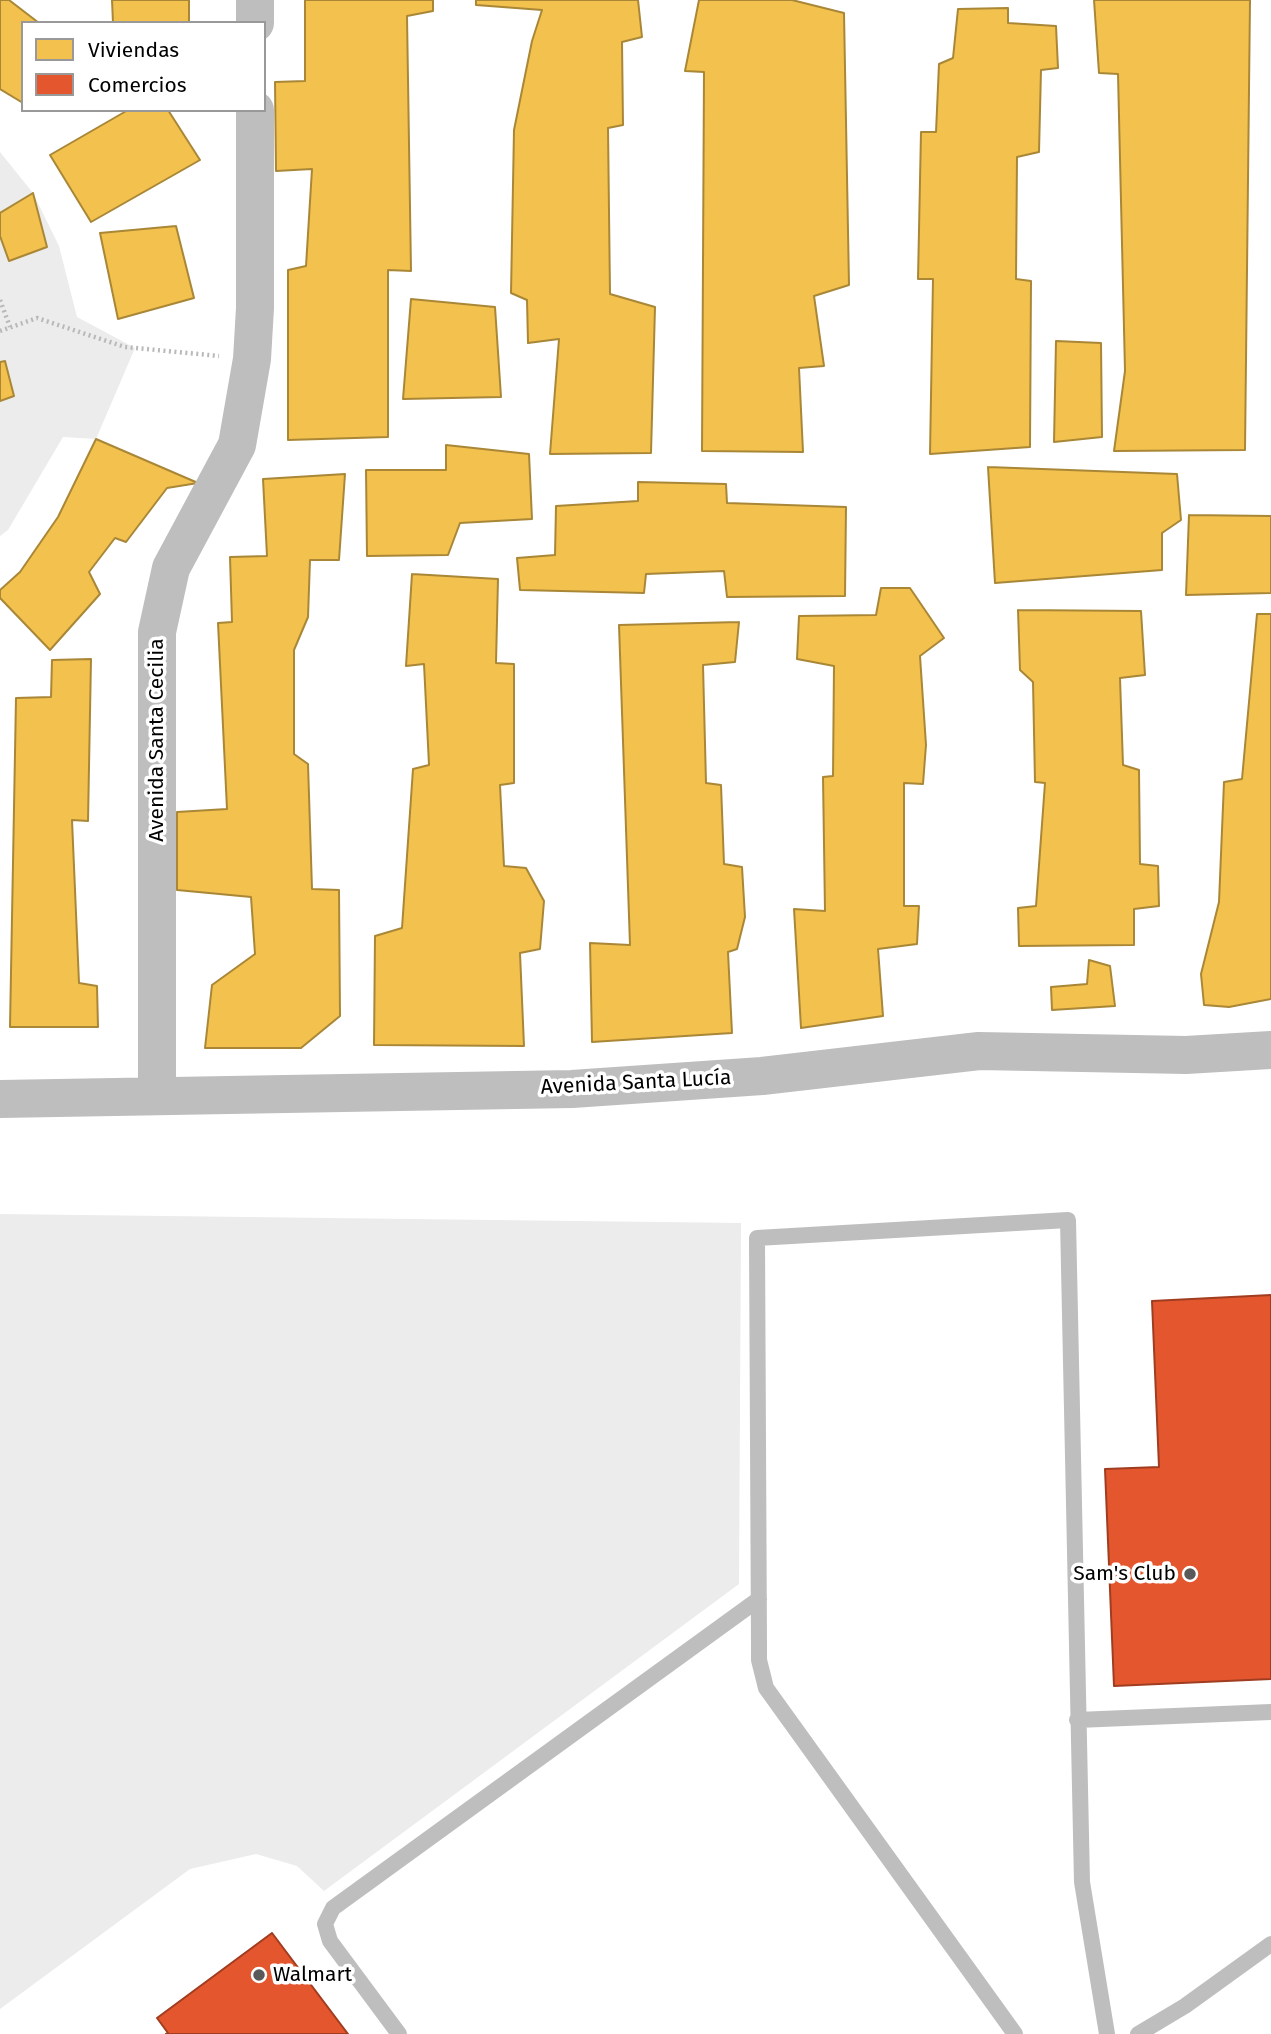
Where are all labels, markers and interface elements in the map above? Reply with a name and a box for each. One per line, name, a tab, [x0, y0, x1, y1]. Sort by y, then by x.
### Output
legend	[21, 21, 266, 112]
text: Viviendas	[88, 37, 179, 63]
text: Comercios	[88, 72, 187, 98]
street label: Avenida Santa Cecilia	[144, 638, 170, 842]
street label: Avenida Santa Lucía	[540, 1065, 732, 1101]
place label: Sam's Club	[1073, 1561, 1176, 1587]
marker: Sam's Club	[1182, 1566, 1198, 1582]
place label: Walmart	[273, 1962, 352, 1988]
marker: Walmart	[251, 1967, 267, 1983]

